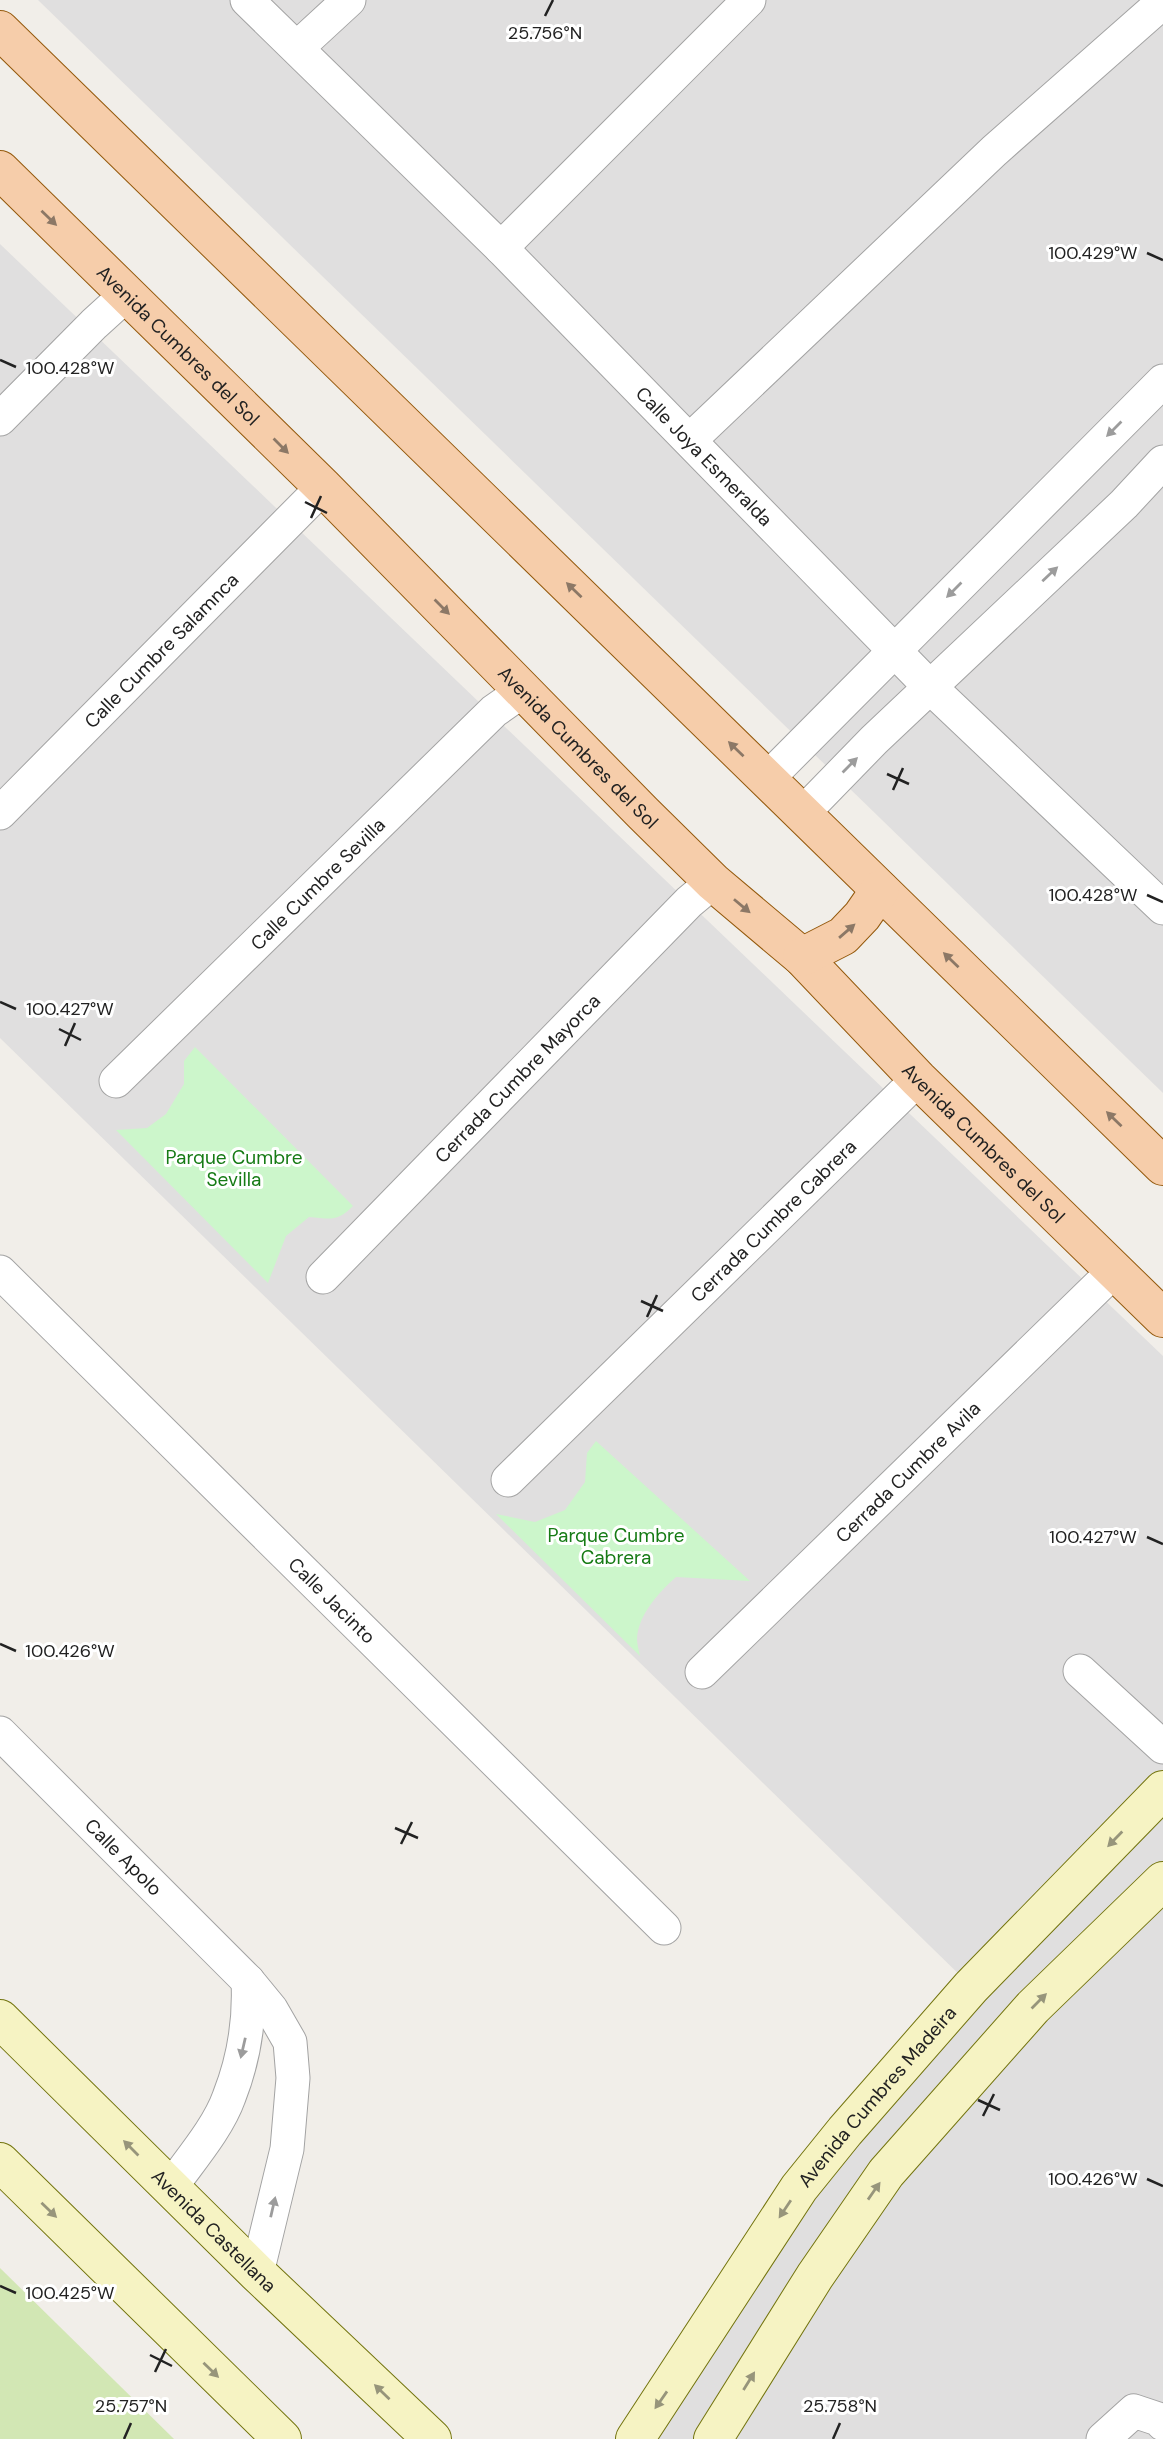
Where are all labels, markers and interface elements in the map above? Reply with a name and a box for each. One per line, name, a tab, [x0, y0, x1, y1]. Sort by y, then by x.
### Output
text: 25.756°N	[508, 21, 582, 45]
one-way arrow	[41, 210, 57, 226]
text: 100.429°W	[1048, 241, 1138, 265]
street label: Avenida Cumbres del Sol	[91, 260, 265, 431]
text: 100.428°W	[26, 356, 114, 380]
street label: Calle Joya Esmeralda	[630, 381, 778, 532]
one-way arrow	[1107, 420, 1123, 437]
one-way arrow	[273, 437, 289, 454]
one-way arrow	[1041, 567, 1058, 583]
street label: Calle Cumbre Salamnca	[79, 568, 244, 734]
one-way arrow	[946, 581, 962, 598]
one-way arrow	[565, 582, 582, 599]
one-way arrow	[434, 599, 450, 615]
street label: Avenida Cumbres del Sol	[492, 661, 664, 834]
one-way arrow	[728, 741, 745, 758]
one-way arrow	[841, 757, 857, 774]
street label: Calle Cumbre Sevilla	[245, 813, 391, 956]
text: 100.428°W	[1049, 883, 1137, 907]
one-way arrow	[733, 898, 750, 913]
one-way arrow	[838, 923, 855, 939]
one-way arrow	[943, 951, 960, 968]
street label: Cerrada Cumbre Mayorca	[429, 988, 606, 1168]
text: 100.427°W	[26, 997, 114, 1021]
street label: Avenida Cumbres del Sol	[896, 1058, 1070, 1229]
one-way arrow	[1106, 1111, 1123, 1127]
street label: Cerrada Cumbre Cabrera	[685, 1134, 862, 1308]
park label: Parque Cumbre Sevilla	[165, 1145, 303, 1192]
street label: Cerrada Cumbre Avila	[830, 1396, 986, 1548]
park label: Parque Cumbre Cabrera	[547, 1523, 685, 1570]
text: 100.427°W	[1049, 1525, 1137, 1549]
street label: Calle Jacinto	[283, 1552, 381, 1649]
text: 100.426°W	[25, 1639, 115, 1663]
street label: Calle Apolo	[79, 1813, 167, 1901]
one-way arrow	[1107, 1830, 1124, 1847]
one-way arrow	[1031, 1993, 1047, 2009]
street label: Avenida Cumbres Madeira	[793, 2001, 962, 2193]
one-way arrow	[237, 2037, 248, 2059]
one-way arrow	[123, 2141, 140, 2157]
street label: Avenida Castellana	[146, 2164, 282, 2298]
text: 100.426°W	[1048, 2167, 1138, 2191]
one-way arrow	[867, 2182, 881, 2200]
one-way arrow	[268, 2196, 279, 2218]
one-way arrow	[779, 2200, 792, 2219]
one-way arrow	[40, 2202, 57, 2219]
text: 100.425°W	[26, 2281, 114, 2305]
one-way arrow	[202, 2361, 219, 2377]
one-way arrow	[742, 2372, 755, 2391]
one-way arrow	[373, 2384, 391, 2400]
one-way arrow	[654, 2391, 668, 2409]
text: 25.757°N	[95, 2394, 167, 2418]
text: 25.758°N	[803, 2394, 877, 2418]

